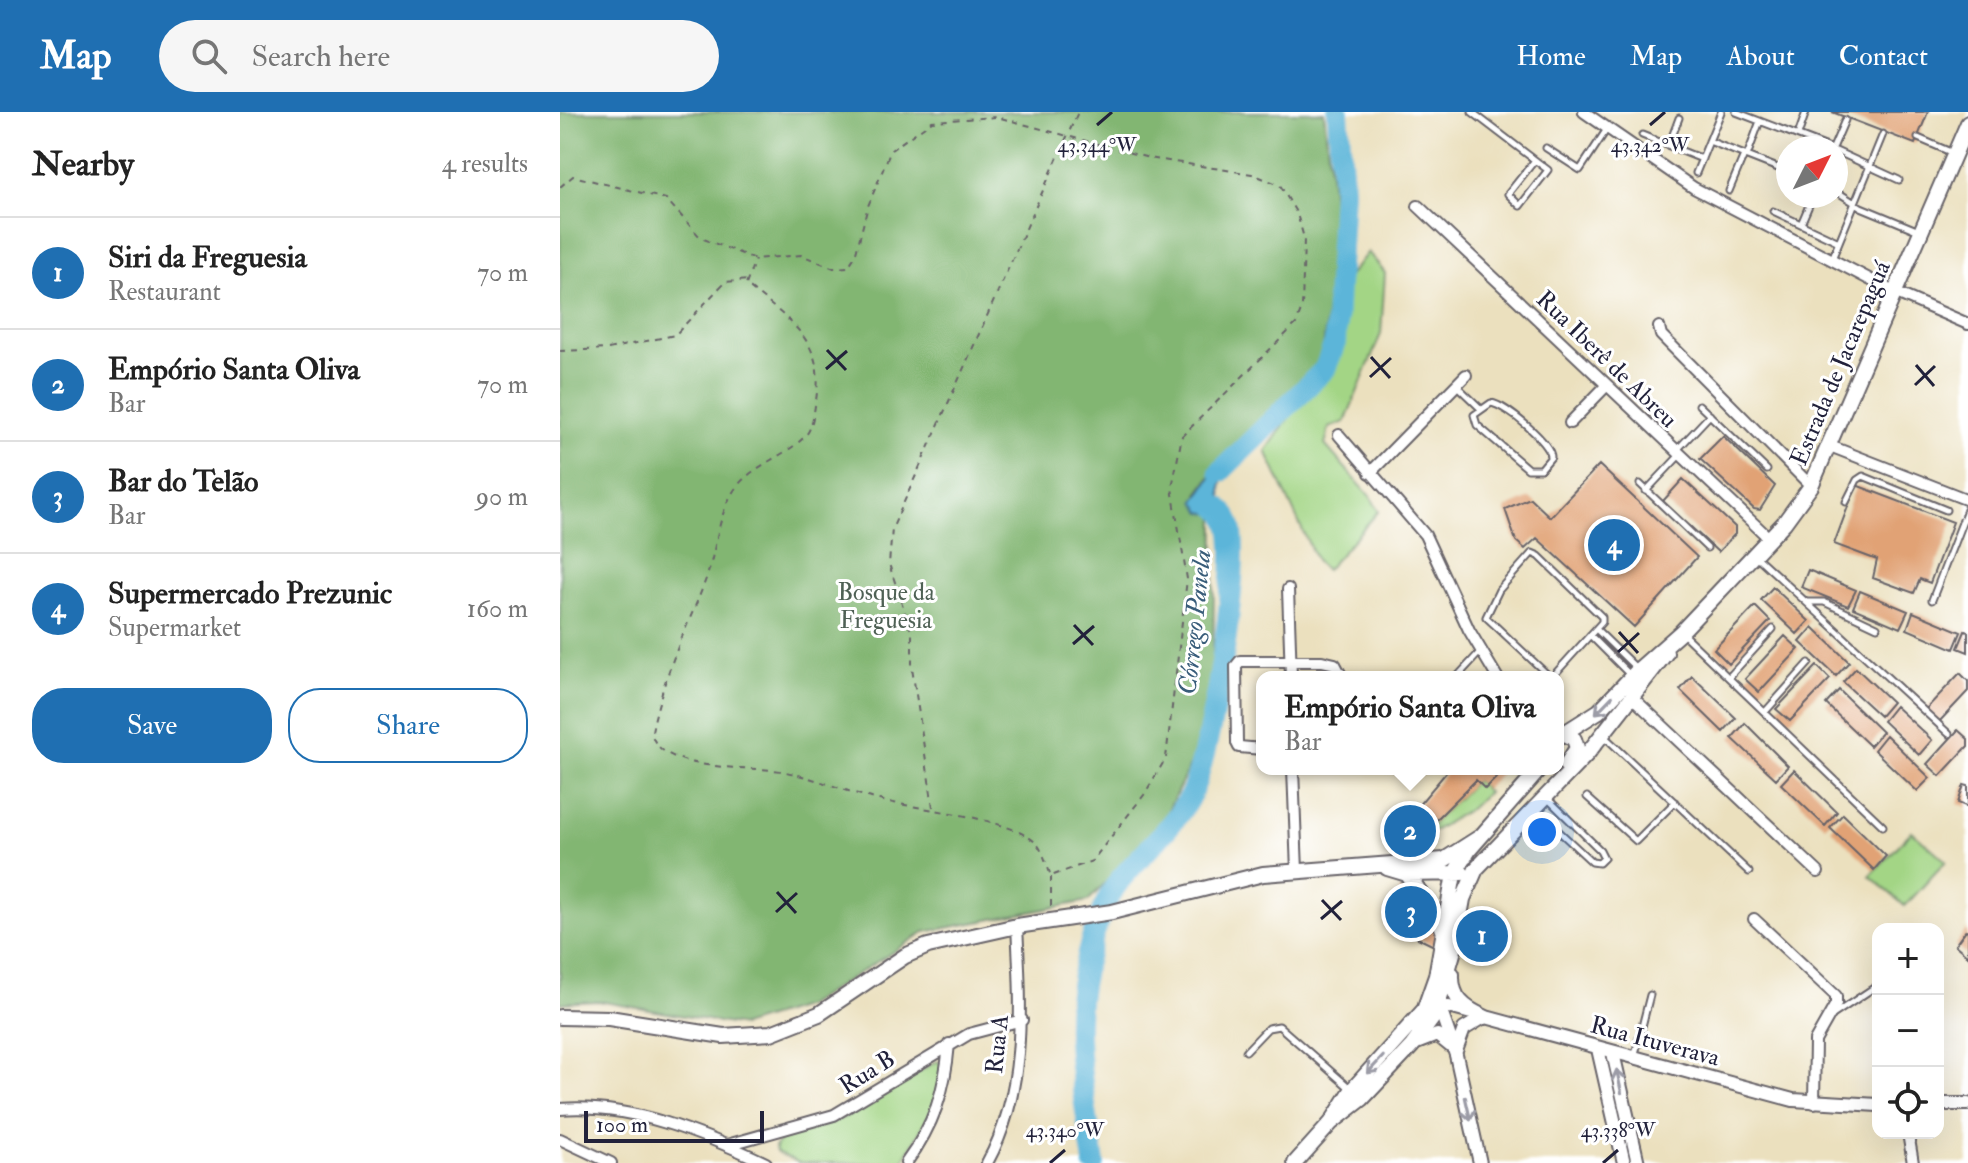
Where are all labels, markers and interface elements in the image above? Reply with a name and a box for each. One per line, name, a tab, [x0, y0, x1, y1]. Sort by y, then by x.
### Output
search box	[159, 20, 719, 92]
text: Map	[40, 32, 111, 80]
icon: search	[187, 34, 231, 78]
text: Search here	[251, 38, 390, 75]
text: Home	[1516, 39, 1586, 74]
text: Map	[1630, 39, 1682, 74]
text: About	[1726, 39, 1795, 74]
text: Contact	[1839, 39, 1928, 74]
text: 43.344°W	[1058, 133, 1137, 158]
text: 43.342°W	[1611, 133, 1690, 158]
north arrow	[1776, 136, 1848, 208]
text: Nearby	[32, 143, 134, 186]
text: 4 results	[442, 148, 528, 180]
text: Siri da Freguesia	[108, 239, 307, 276]
street label: Estrada de Jacarepaguá	[1783, 255, 1898, 470]
text: 1	[53, 257, 63, 289]
text: 70 m	[477, 257, 528, 289]
text: Restaurant	[108, 276, 221, 308]
street label: Rua Iberê de Abreu	[1529, 284, 1684, 435]
text: Empório Santa Oliva	[108, 351, 360, 388]
text: 2	[51, 369, 65, 401]
text: 70 m	[477, 369, 528, 401]
text: Bar	[108, 388, 145, 420]
text: Bar do Telão	[108, 463, 258, 500]
text: 3	[53, 481, 63, 513]
text: 90 m	[476, 481, 528, 513]
text: Bar	[108, 500, 145, 532]
pin: 4	[1588, 515, 1640, 575]
water label: Córrego Panela	[1171, 548, 1219, 696]
text: Supermercado Prezunic	[108, 575, 392, 612]
park label: Bosque da Freguesia	[837, 577, 936, 636]
text: 4	[51, 593, 65, 625]
text: 160 m	[467, 593, 528, 625]
text: Supermarket	[108, 612, 241, 644]
popup	[1256, 671, 1564, 775]
button: Save	[32, 688, 272, 763]
button: Share	[288, 688, 528, 763]
text: Empório Santa Oliva	[1284, 689, 1536, 726]
one-way arrow	[1595, 695, 1614, 715]
text: Bar	[1284, 726, 1322, 758]
pin: 2	[1384, 801, 1436, 861]
your location	[1522, 812, 1562, 852]
pin: 3	[1385, 882, 1437, 942]
pin: 1	[1456, 906, 1508, 966]
map controls	[1872, 923, 1944, 1139]
button: +	[1872, 923, 1944, 995]
button: −	[1872, 995, 1944, 1067]
street label: Rua Ituverava	[1587, 1009, 1724, 1074]
street label: Rua A	[979, 1013, 1016, 1075]
street label: Rua B	[834, 1043, 901, 1101]
one-way arrow	[1366, 1055, 1385, 1075]
button: locate	[1872, 1067, 1944, 1139]
one-way arrow	[1611, 1068, 1626, 1094]
one-way arrow	[1461, 1095, 1476, 1121]
scale bar	[584, 1107, 764, 1143]
text: 100 m	[596, 1111, 648, 1139]
text: 43.340°W	[1026, 1118, 1105, 1143]
text: 43.338°W	[1581, 1118, 1656, 1143]

